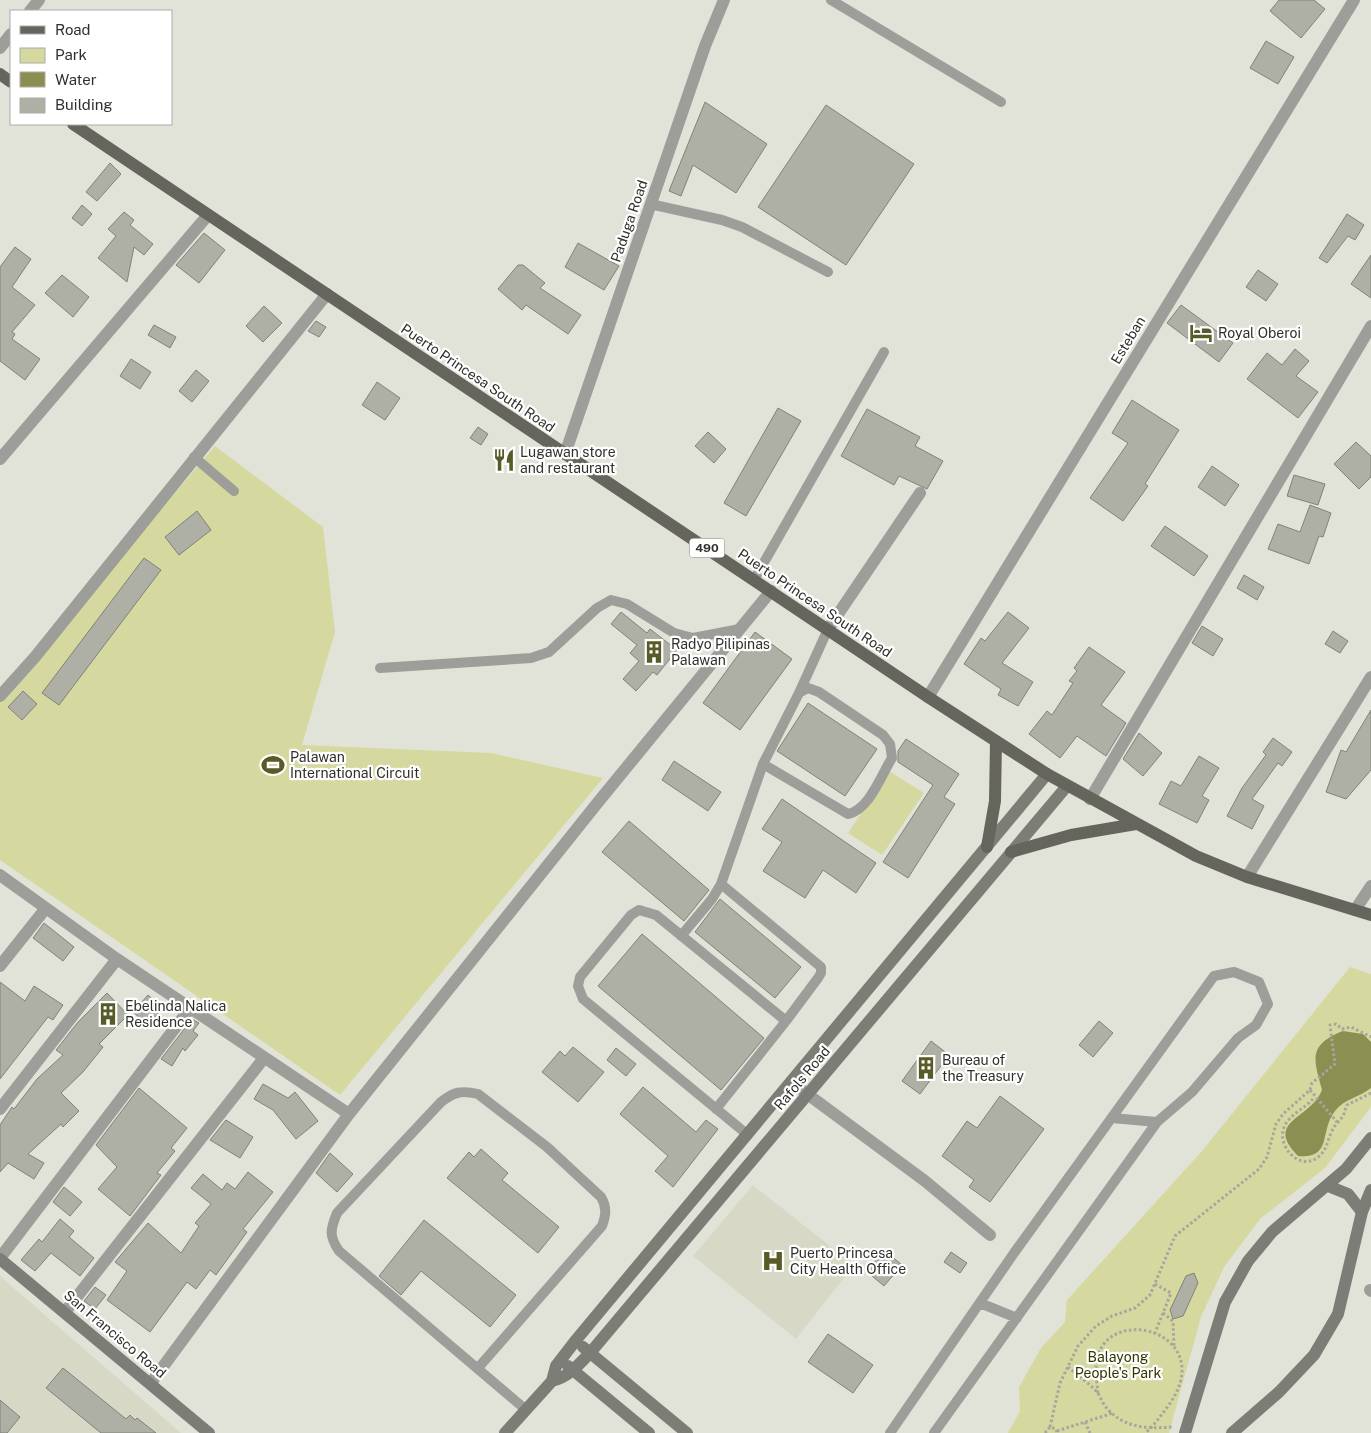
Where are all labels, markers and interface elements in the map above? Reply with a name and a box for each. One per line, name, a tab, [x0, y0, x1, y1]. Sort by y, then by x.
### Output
legend	[10, 10, 172, 125]
text: Road	[55, 21, 91, 38]
text: Park	[55, 46, 87, 63]
text: Water	[55, 71, 97, 88]
text: Building	[55, 96, 113, 113]
street label: Paduga Road	[607, 178, 651, 264]
street label: Esteban	[1108, 313, 1148, 367]
hotel icon: Royal Oberoi	[1188, 320, 1214, 346]
street label: Puerto Princesa South Road	[398, 321, 558, 435]
place label: Royal Oberoi	[1218, 325, 1301, 341]
place label: Lugawan store and restaurant	[520, 444, 616, 476]
restaurant icon: Lugawan store and restaurant	[491, 447, 517, 473]
road number: 490	[690, 538, 724, 558]
street label: Puerto Princesa South Road	[735, 546, 895, 660]
place label: Radyo Pilipinas Palawan	[671, 636, 770, 668]
building icon: Radyo Pilipinas Palawan	[641, 639, 667, 665]
place label: Palawan International Circuit	[290, 749, 419, 781]
sports icon: Palawan International Circuit	[260, 752, 286, 778]
place label: Ebelinda Nalica Residence	[125, 998, 226, 1030]
building icon: Ebelinda Nalica Residence	[95, 1001, 121, 1027]
street label: Rafols Road	[771, 1043, 833, 1113]
place label: Bureau of the Treasury	[942, 1052, 1024, 1084]
building icon: Bureau of the Treasury	[913, 1055, 939, 1081]
place label: Puerto Princesa City Health Office	[790, 1245, 906, 1277]
hospital icon: Puerto Princesa City Health Office	[760, 1248, 786, 1274]
street label: San Francisco Road	[61, 1287, 169, 1381]
park label: Balayong People's Park	[1075, 1349, 1161, 1381]

